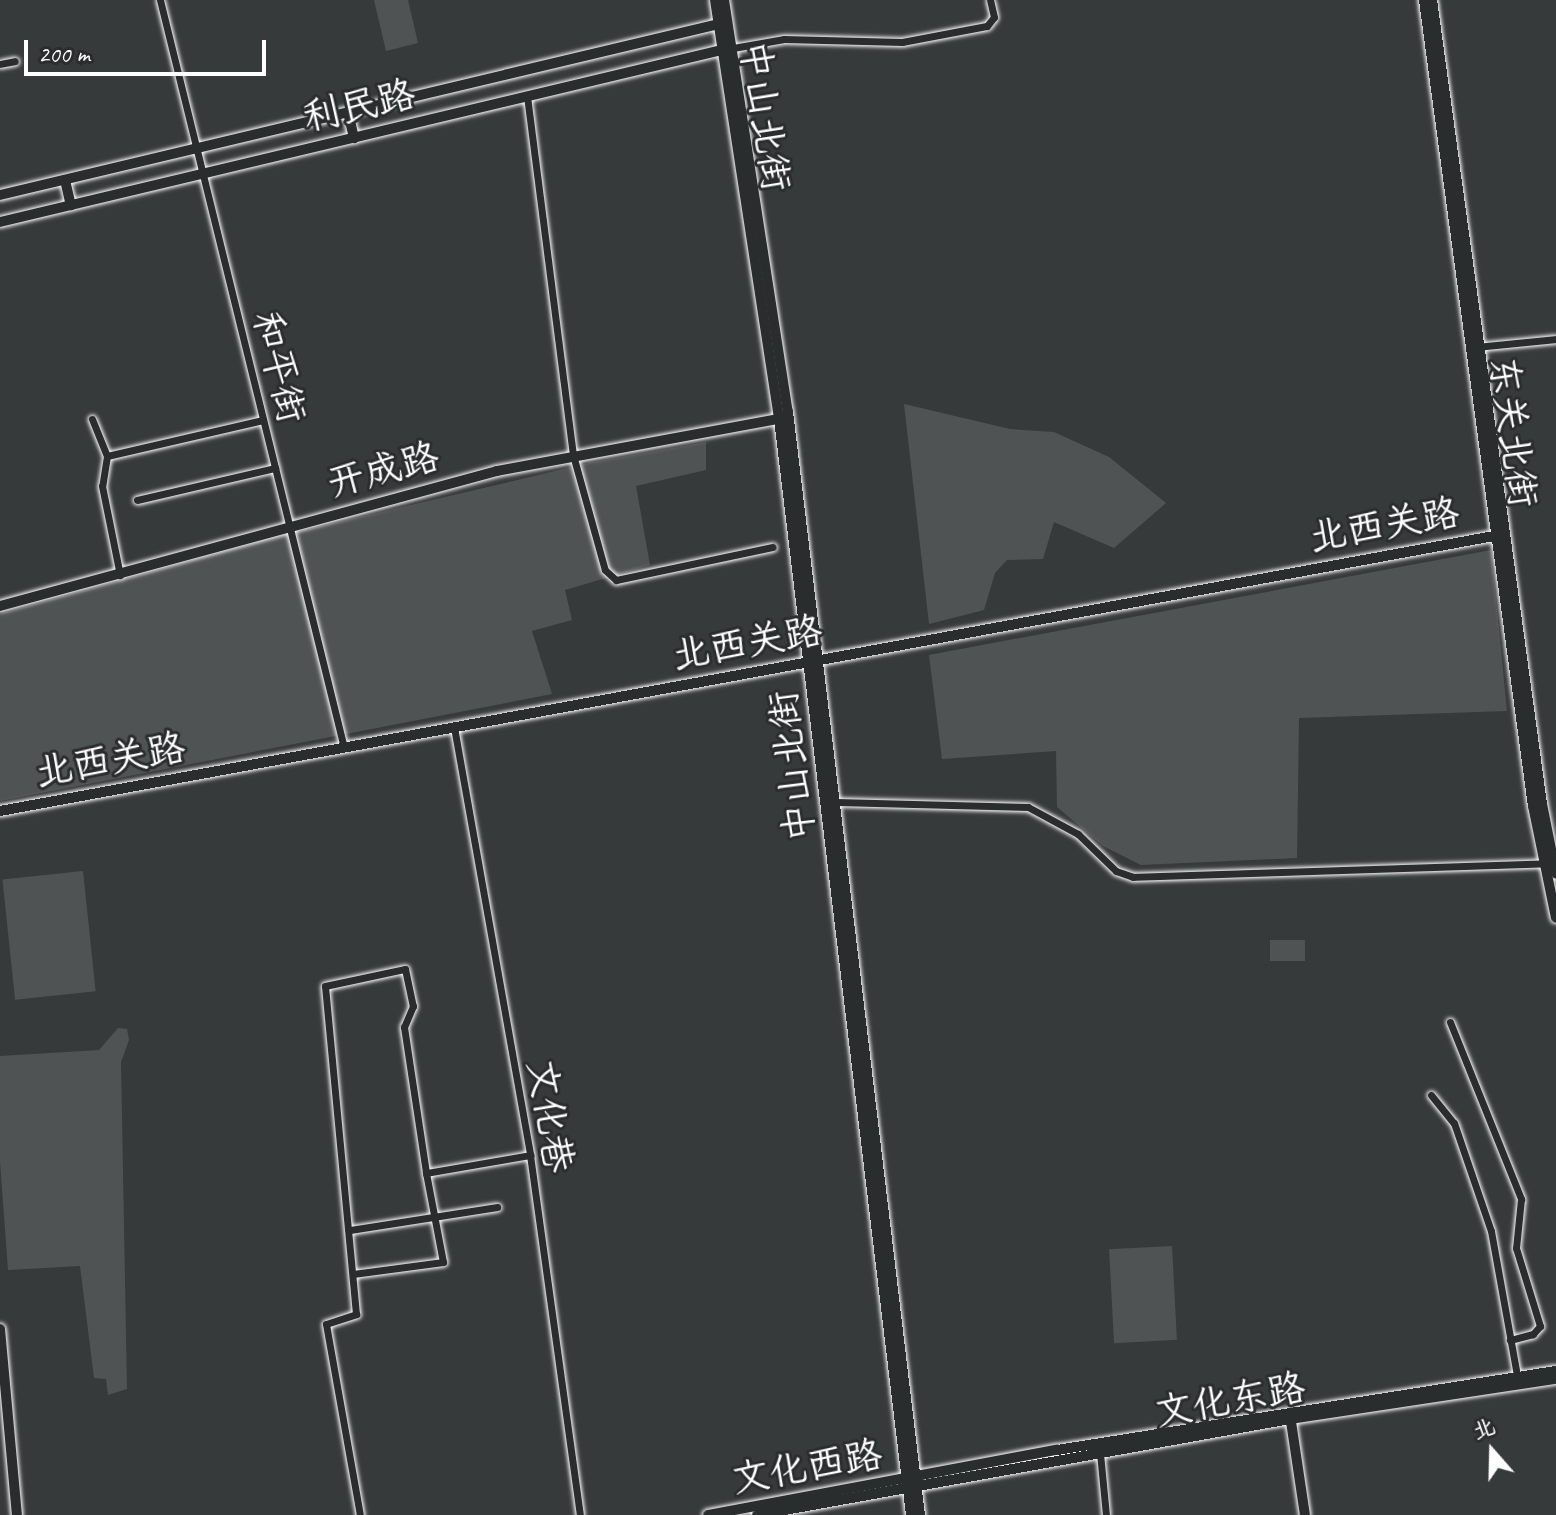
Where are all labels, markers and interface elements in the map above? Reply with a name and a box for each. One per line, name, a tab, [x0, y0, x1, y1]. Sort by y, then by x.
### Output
scale bar	[28, 24, 270, 74]
street label: 中山北街	[731, 37, 799, 195]
text: 200 m	[38, 39, 90, 69]
street label: 利民路	[298, 71, 420, 141]
street label: 和平街	[243, 306, 315, 428]
street label: 东关北街	[1480, 354, 1546, 510]
street label: 开成路	[322, 433, 444, 507]
street label: 北西关路	[1305, 489, 1463, 561]
street label: 北西关路	[668, 607, 826, 679]
street label: 中山北街	[760, 688, 824, 844]
street label: 北西关路	[31, 724, 189, 796]
street label: 文化巷	[518, 1056, 582, 1176]
street label: 文化东路	[1151, 1364, 1309, 1436]
north arrow	[1452, 1411, 1532, 1491]
text: 北	[1469, 1412, 1499, 1445]
street label: 文化西路	[728, 1431, 886, 1503]

